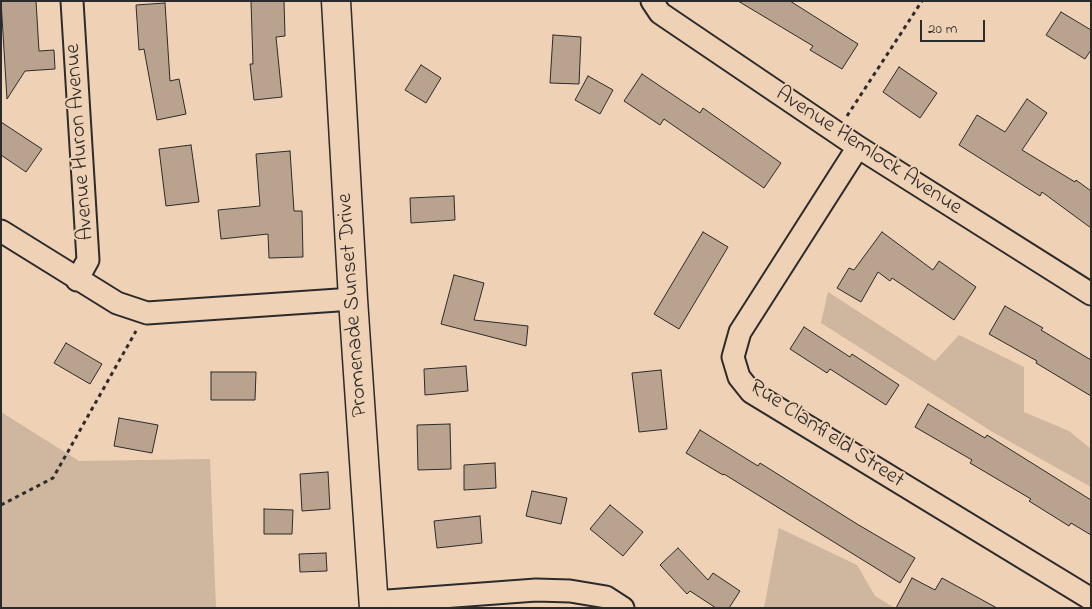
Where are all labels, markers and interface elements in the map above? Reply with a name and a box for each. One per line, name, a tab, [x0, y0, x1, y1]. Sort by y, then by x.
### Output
scale bar	[922, 10, 987, 42]
text: 20 m	[928, 18, 957, 40]
street label: Avenue Huron Avenue	[61, 43, 101, 241]
street label: Avenue Hemlock Avenue	[770, 82, 966, 222]
street label: Promenade Sunset Drive	[333, 192, 375, 418]
street label: Rue Clanfield Street	[744, 375, 908, 495]

